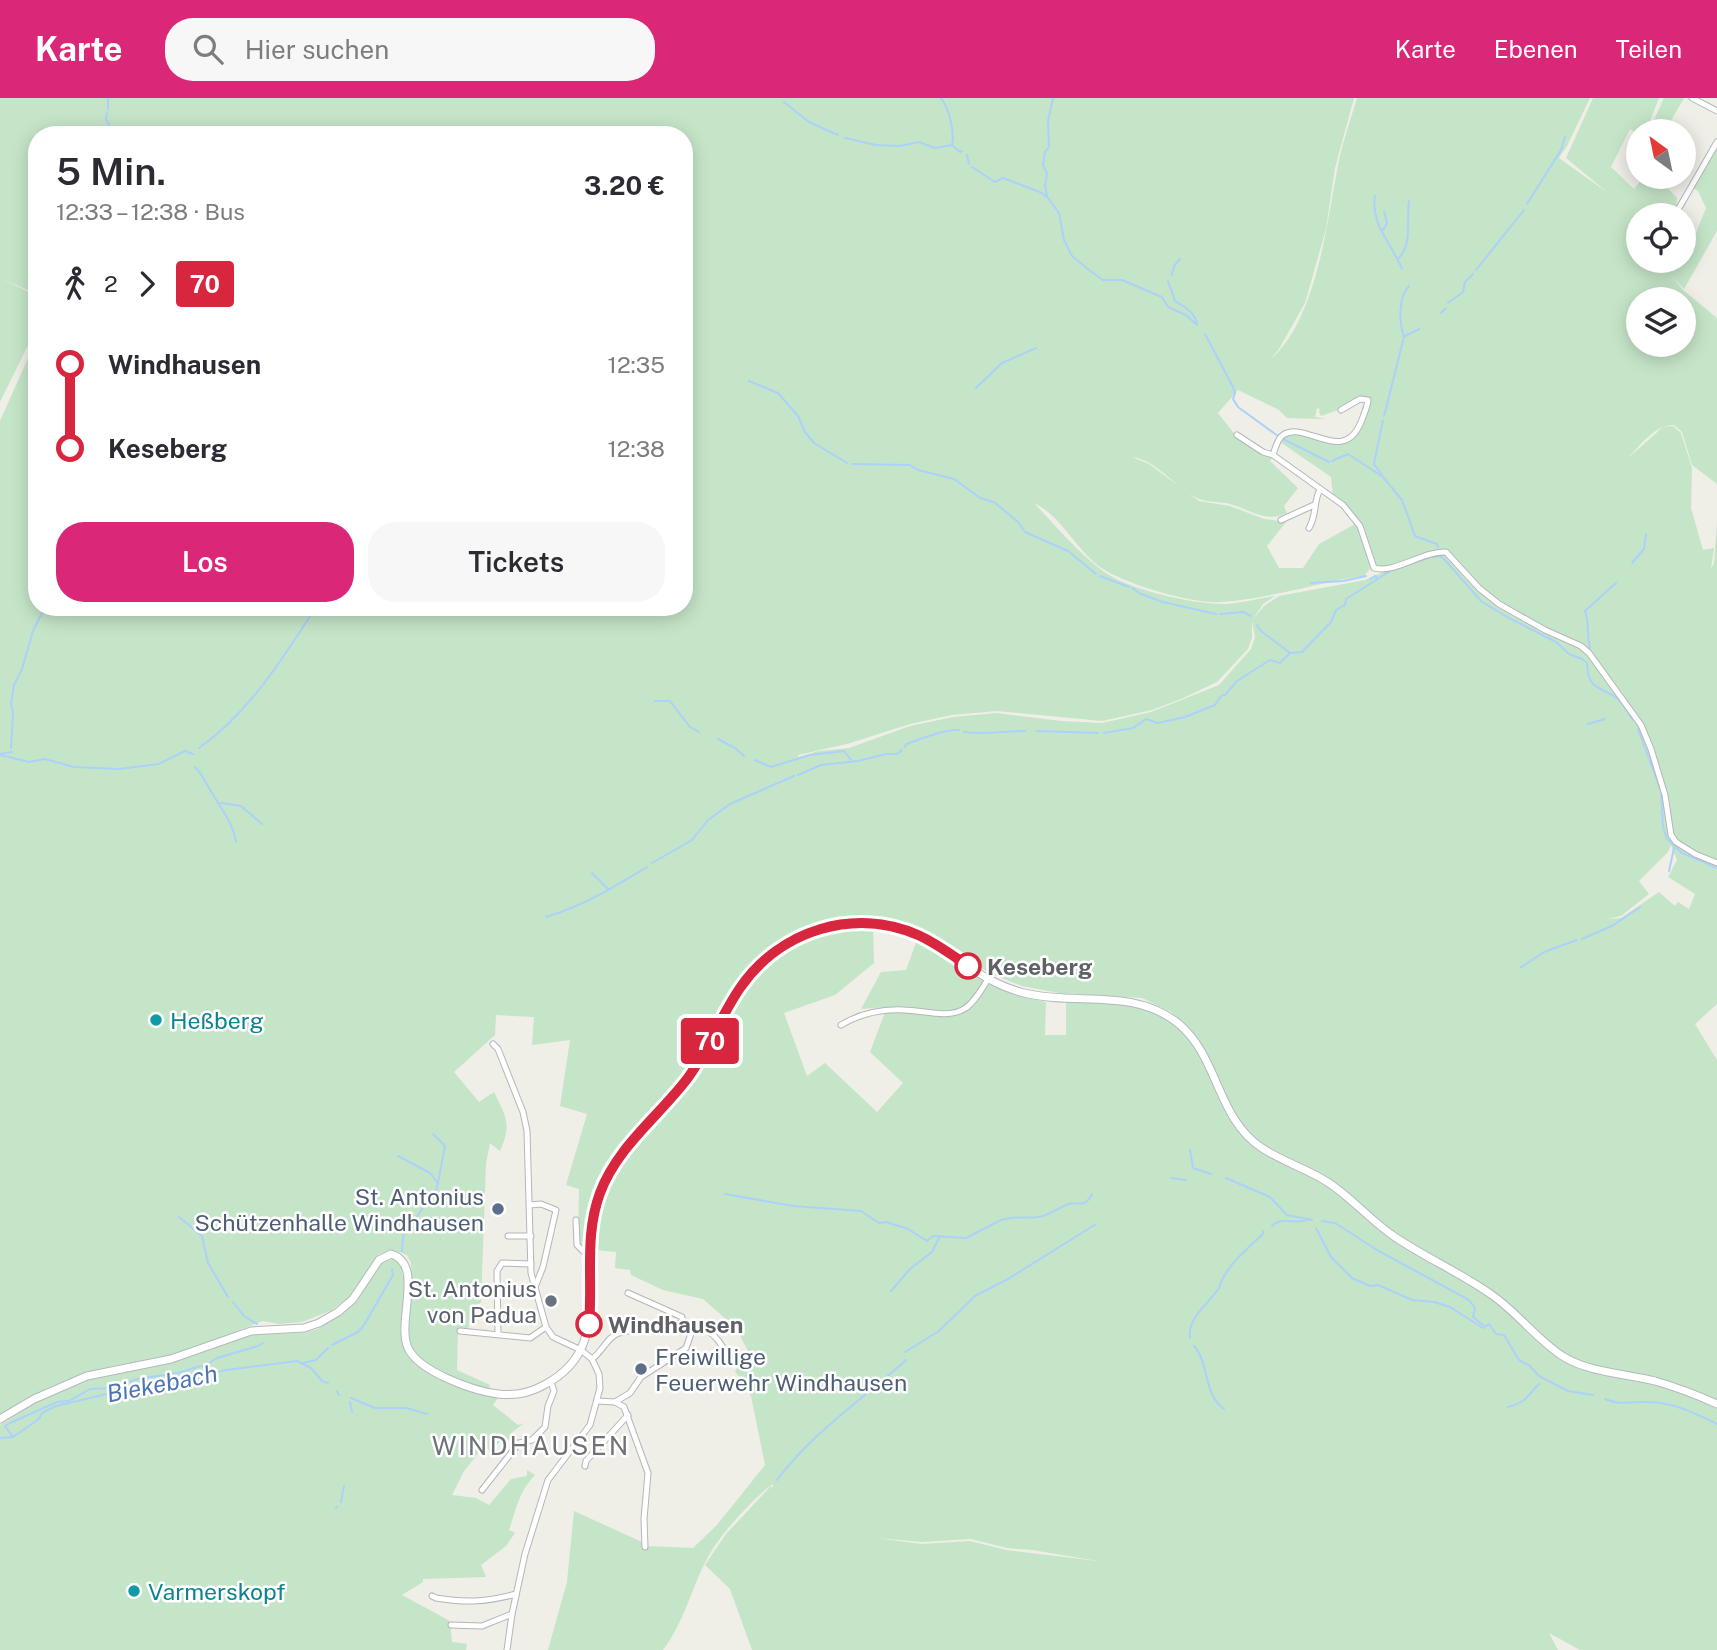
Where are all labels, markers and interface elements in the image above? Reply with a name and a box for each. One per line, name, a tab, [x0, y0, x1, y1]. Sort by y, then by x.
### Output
search box	[165, 18, 655, 81]
text: Karte	[35, 30, 123, 68]
icon: search	[189, 30, 227, 68]
text: Hier suchen	[245, 34, 389, 65]
text: Karte	[1395, 35, 1456, 63]
text: Ebenen	[1494, 35, 1578, 63]
text: Teilen	[1616, 35, 1682, 63]
north arrow	[1626, 119, 1696, 189]
map controls	[1626, 119, 1696, 357]
text: 5 Min.	[56, 149, 166, 194]
text: 3.20 €	[584, 170, 665, 201]
text: 12:33 – 12:38 · Bus	[56, 198, 245, 225]
button: locate	[1626, 203, 1696, 273]
icon: walk	[56, 265, 94, 303]
icon: forward	[128, 265, 166, 303]
text: 2	[104, 270, 118, 297]
text: 70	[190, 270, 220, 298]
button: layers	[1626, 287, 1696, 357]
text: Windhausen	[108, 349, 261, 380]
text: 12:35	[608, 351, 665, 378]
text: Keseberg	[108, 433, 227, 464]
text: 12:38	[608, 435, 665, 462]
button: Los	[56, 522, 354, 602]
button: Tickets	[368, 522, 665, 602]
marker: Keseberg	[955, 953, 981, 979]
place label: Keseberg	[987, 953, 1092, 980]
place label: Heßberg	[170, 1007, 264, 1034]
marker: Heßberg	[148, 1012, 164, 1028]
line badge: 70	[678, 1018, 742, 1064]
text: 70	[695, 1027, 725, 1055]
place label: St. Antonius Schützenhalle Windhausen	[194, 1183, 484, 1236]
marker: St. Antonius Schützenhalle Windhausen	[490, 1201, 506, 1217]
place label: St. Antonius von Padua	[408, 1275, 537, 1328]
marker: St. Antonius von Padua	[543, 1293, 559, 1309]
marker: Windhausen	[576, 1311, 602, 1337]
place label: Windhausen	[608, 1311, 743, 1338]
place label: Freiwillige Feuerwehr Windhausen	[655, 1343, 907, 1396]
water label: Biekebach	[104, 1359, 220, 1407]
marker: Freiwillige Feuerwehr Windhausen	[633, 1361, 649, 1377]
district label: WINDHAUSEN	[432, 1430, 630, 1461]
place label: Varmerskopf	[148, 1578, 285, 1605]
marker: Varmerskopf	[126, 1583, 142, 1599]

